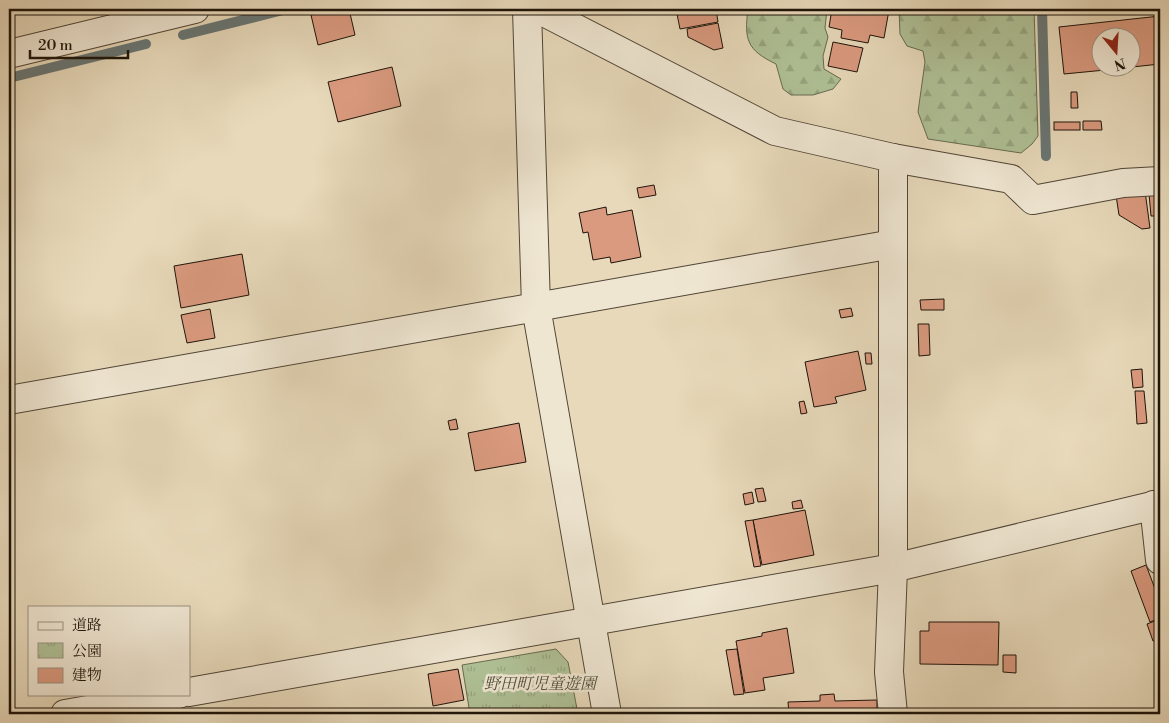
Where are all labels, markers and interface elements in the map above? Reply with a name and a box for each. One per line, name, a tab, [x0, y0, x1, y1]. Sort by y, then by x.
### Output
scale bar	[30, 28, 128, 60]
north arrow	[1092, 28, 1142, 78]
text: 20 m	[38, 36, 73, 55]
text: N	[1112, 53, 1128, 74]
legend	[28, 606, 190, 696]
text: 道路	[72, 616, 102, 635]
text: 公園	[72, 642, 102, 661]
text: 建物	[72, 666, 102, 685]
park label: 野田町児童遊園	[484, 674, 599, 694]

